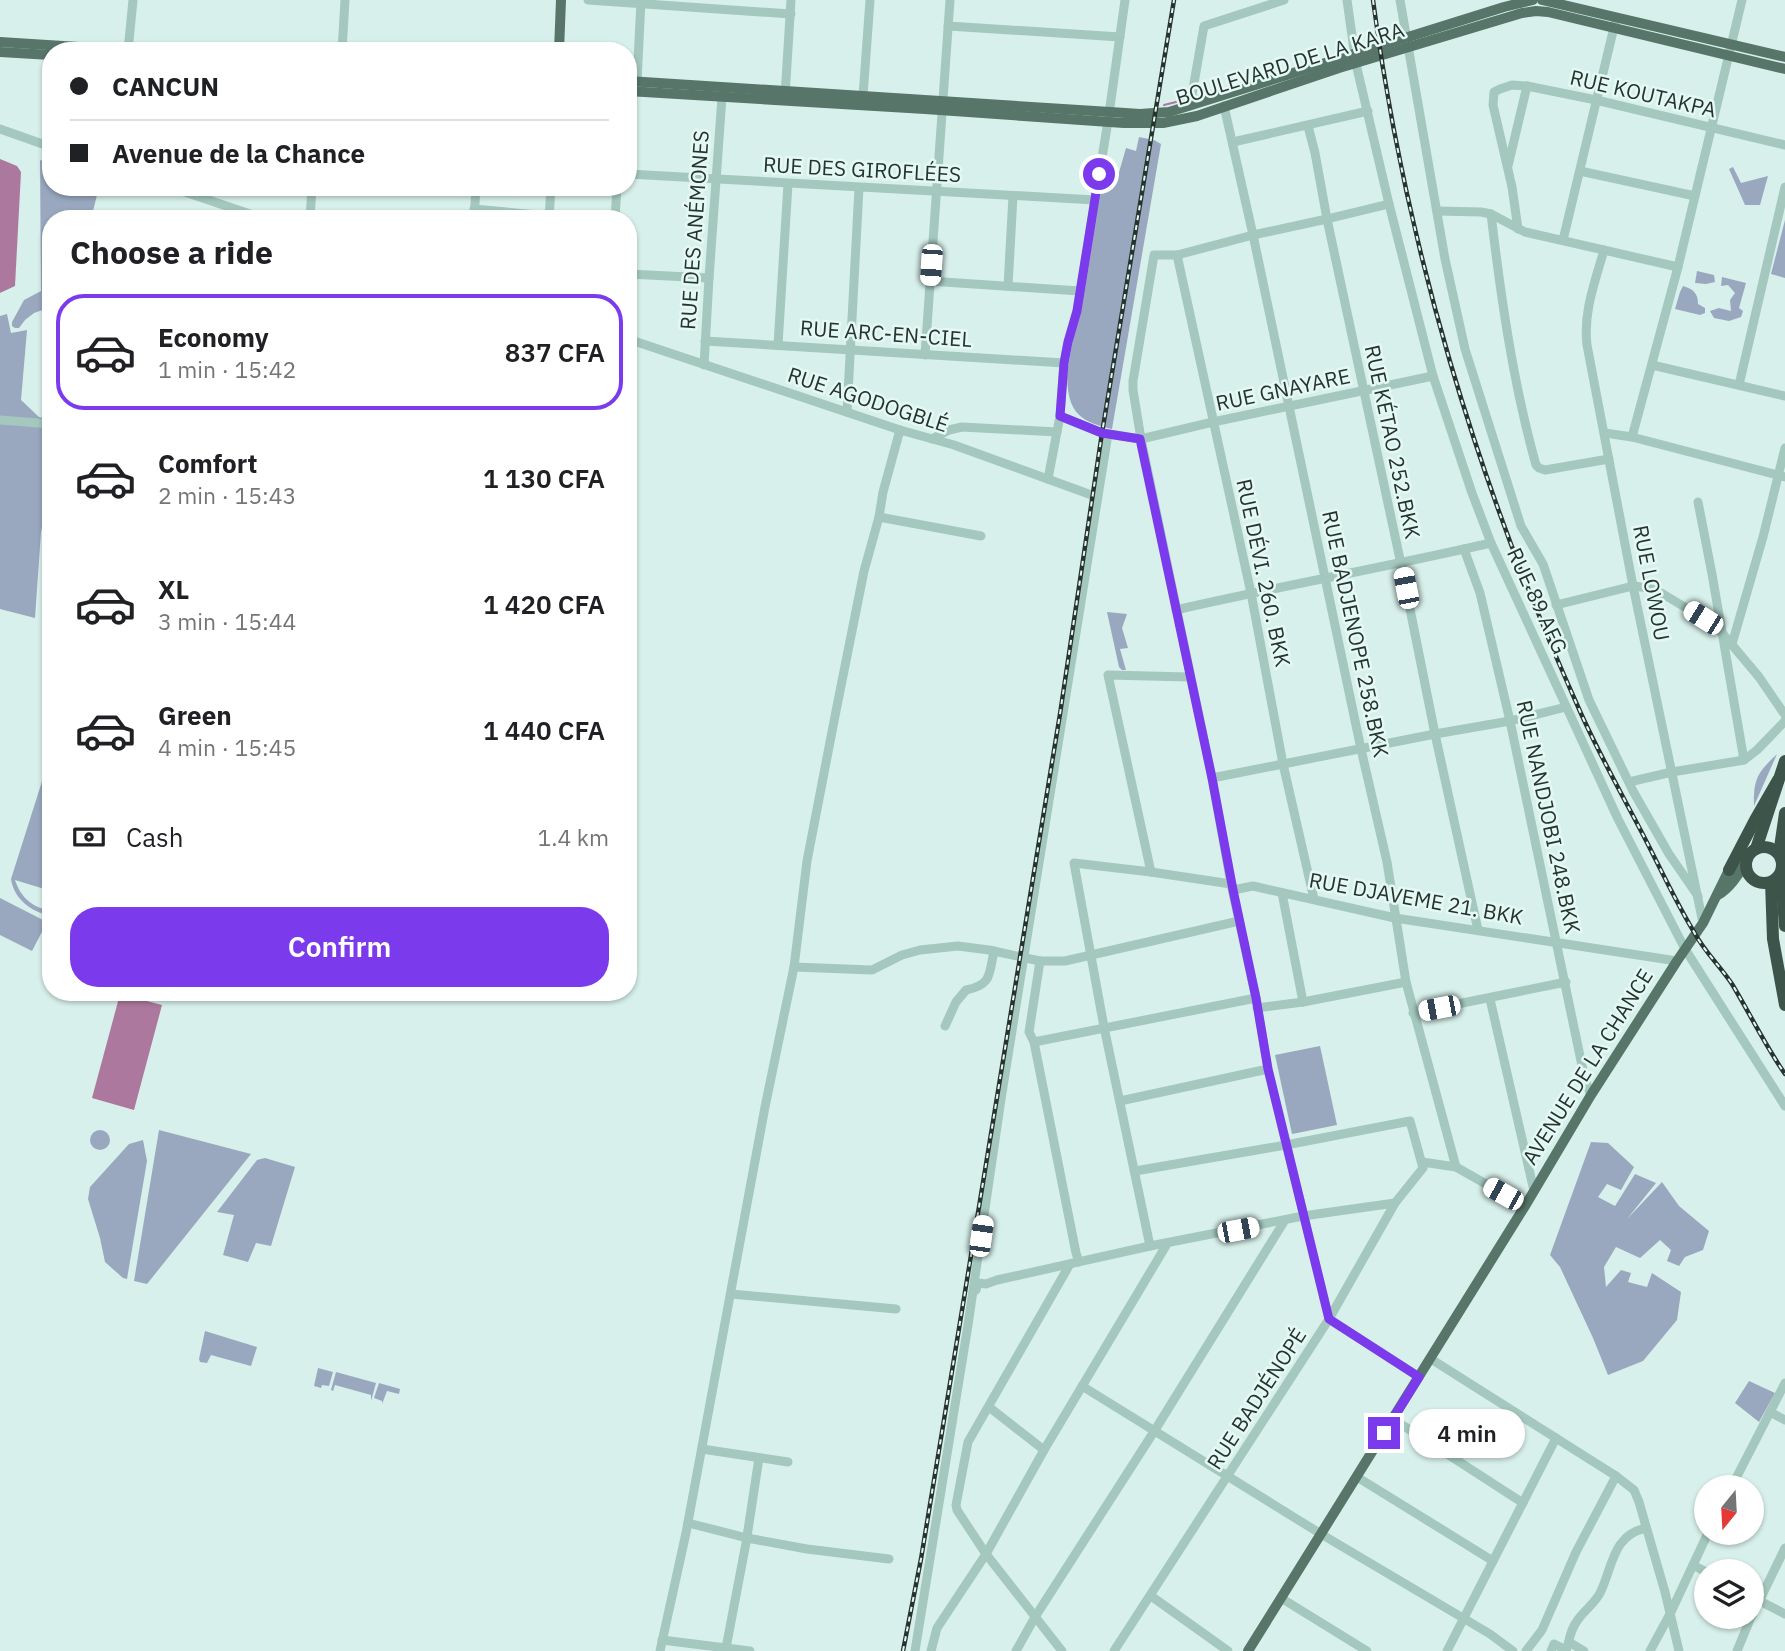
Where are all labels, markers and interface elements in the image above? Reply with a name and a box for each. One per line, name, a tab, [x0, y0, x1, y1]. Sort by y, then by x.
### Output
street label: BOULEVARD DE LA KARA	[1172, 15, 1407, 111]
street label: RUE KOUTAKPA	[1567, 63, 1719, 123]
text: CANCUN	[112, 69, 219, 103]
street label: RUE DES ANÉMONES	[673, 129, 715, 331]
text: Avenue de la Chance	[112, 136, 365, 170]
street label: RUE DES GIROFLÉES	[762, 150, 962, 188]
route start	[1083, 158, 1115, 190]
text: Choose a ride	[70, 231, 273, 273]
car	[920, 243, 943, 287]
street label: RUE ARC-EN-CIEL	[799, 313, 973, 353]
text: Economy	[158, 320, 269, 354]
icon: car	[74, 321, 137, 384]
text: 837 CFA	[505, 335, 605, 369]
street label: RUE KÉTAO 252.BKK	[1359, 342, 1427, 541]
text: 1 min · 15:42	[158, 354, 296, 384]
street label: RUE AGODOGBLÉ	[784, 360, 952, 438]
street label: RUE GNAYARE	[1213, 361, 1353, 417]
text: Comfort	[158, 446, 257, 480]
icon: car	[74, 447, 137, 510]
text: 1 130 CFA	[483, 461, 605, 495]
street label: RUE DÉVI. 260. BKK	[1230, 476, 1298, 669]
text: 2 min · 15:43	[158, 480, 296, 510]
street label: RUE BADJENOPE 258.BKK	[1316, 508, 1396, 760]
street label: RUE LOWOU	[1627, 523, 1677, 643]
street label: RUE 89 AFG	[1501, 543, 1575, 658]
car	[1392, 565, 1421, 611]
text: XL	[158, 572, 189, 606]
icon: car	[74, 573, 137, 636]
text: 1 420 CFA	[483, 587, 605, 621]
car	[1680, 598, 1727, 638]
text: 3 min · 15:44	[158, 606, 296, 636]
street label: RUE NANDJOBI 248.BKK	[1511, 697, 1587, 936]
text: Green	[158, 698, 232, 732]
icon: car	[74, 699, 137, 762]
text: 1 440 CFA	[483, 713, 605, 747]
text: 4 min · 15:45	[158, 732, 296, 762]
icon: cash	[70, 818, 108, 856]
text: Cash	[126, 820, 183, 854]
text: 1.4 km	[538, 822, 609, 852]
street label: RUE DJAVEME 21. BKK	[1307, 865, 1526, 931]
button: Confirm	[70, 907, 609, 987]
street label: AVENUE DE LA CHANCE	[1515, 963, 1659, 1170]
car	[1417, 994, 1462, 1022]
car	[1480, 1175, 1527, 1213]
car	[968, 1214, 995, 1258]
car	[1216, 1216, 1261, 1244]
street label: RUE BADJÉNOPÉ	[1200, 1322, 1312, 1474]
callout: 4 min	[1408, 1408, 1524, 1458]
route end	[1368, 1417, 1400, 1449]
text: 4 min	[1437, 1418, 1497, 1448]
north arrow	[1694, 1475, 1764, 1545]
map controls	[1694, 1475, 1764, 1629]
button: layers	[1694, 1559, 1764, 1629]

